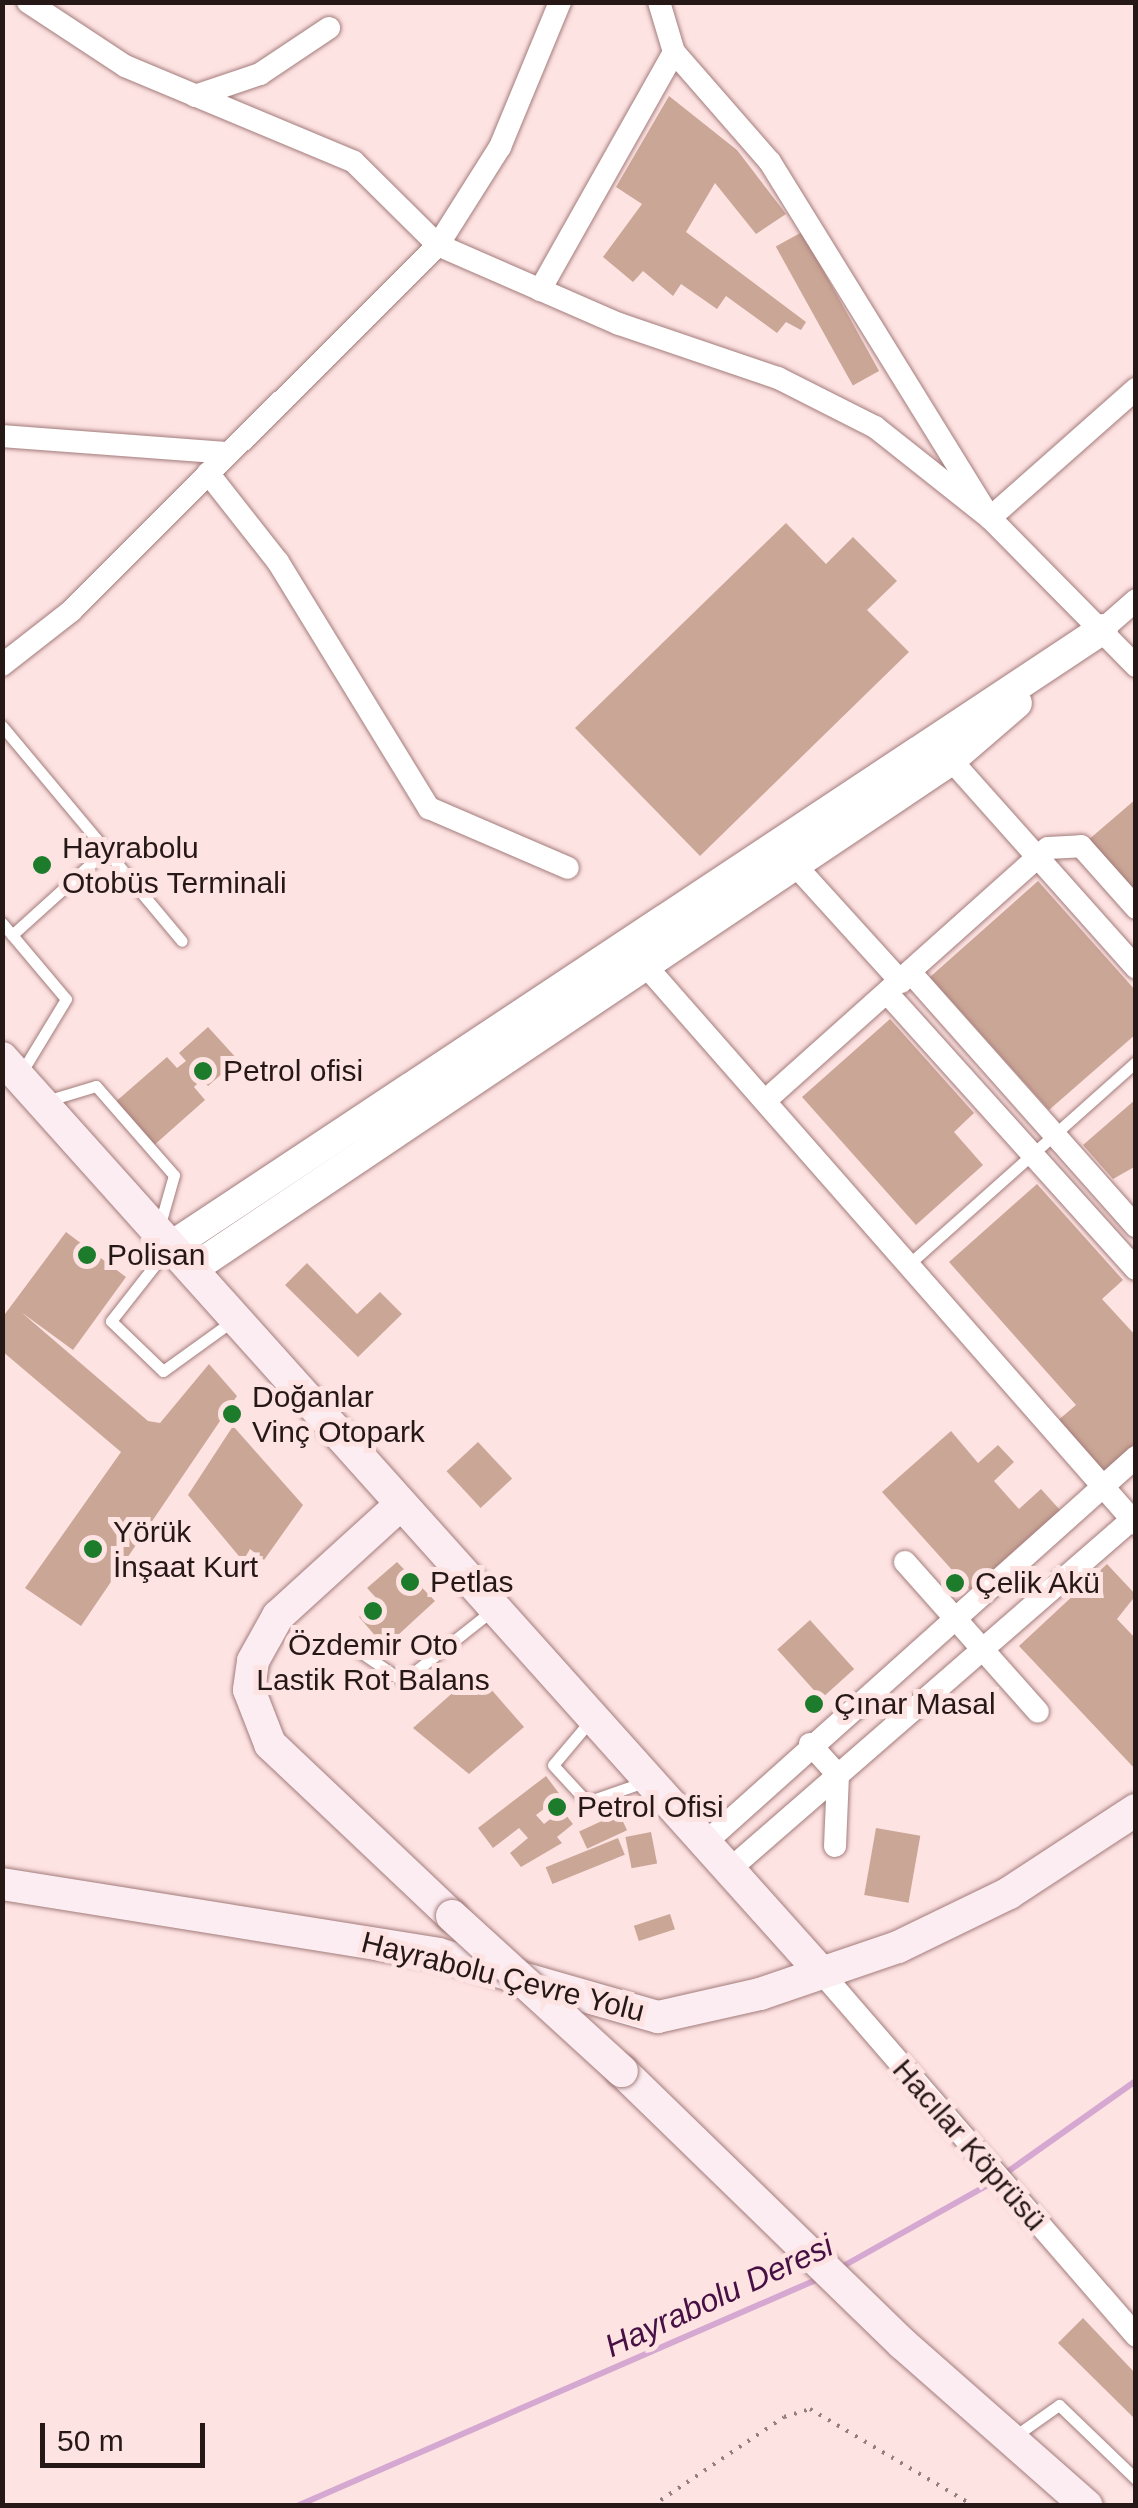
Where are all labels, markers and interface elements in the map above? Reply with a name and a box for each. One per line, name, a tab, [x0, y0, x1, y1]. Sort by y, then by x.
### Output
place label: Hayrabolu Otobüs Terminali	[62, 830, 287, 900]
marker: Hayrabolu Otobüs Terminali	[31, 854, 53, 876]
place label: Petrol ofisi	[223, 1053, 363, 1089]
marker: Petrol ofisi	[192, 1060, 214, 1082]
place label: Polisan	[107, 1237, 205, 1273]
marker: Polisan	[76, 1244, 98, 1266]
place label: Doğanlar Vinç Otopark	[252, 1379, 425, 1450]
marker: Doğanlar Vinç Otopark	[221, 1403, 243, 1425]
place label: Yörük İnşaat Kurt	[113, 1514, 258, 1584]
marker: Yörük İnşaat Kurt	[82, 1538, 104, 1560]
place label: Petlas	[430, 1564, 513, 1600]
place label: Çelik Akü	[975, 1565, 1102, 1601]
marker: Petlas	[399, 1571, 421, 1593]
marker: Çelik Akü	[944, 1572, 966, 1594]
marker: Özdemir Oto Lastik Rot Balans	[362, 1600, 384, 1622]
place label: Özdemir Oto Lastik Rot Balans	[256, 1627, 490, 1698]
place label: Çınar Masal	[834, 1686, 996, 1722]
marker: Çınar Masal	[803, 1693, 825, 1715]
place label: Petrol Ofisi	[577, 1789, 724, 1825]
marker: Petrol Ofisi	[546, 1796, 568, 1818]
street label: Hayrabolu Çevre Yolu	[358, 1924, 648, 2030]
street label: Hacılar Köprüsü	[885, 2052, 1053, 2238]
water label: Hayrabolu Deresi	[599, 2226, 839, 2366]
scale bar	[45, 2403, 210, 2465]
text: 50 m	[57, 2424, 124, 2457]

